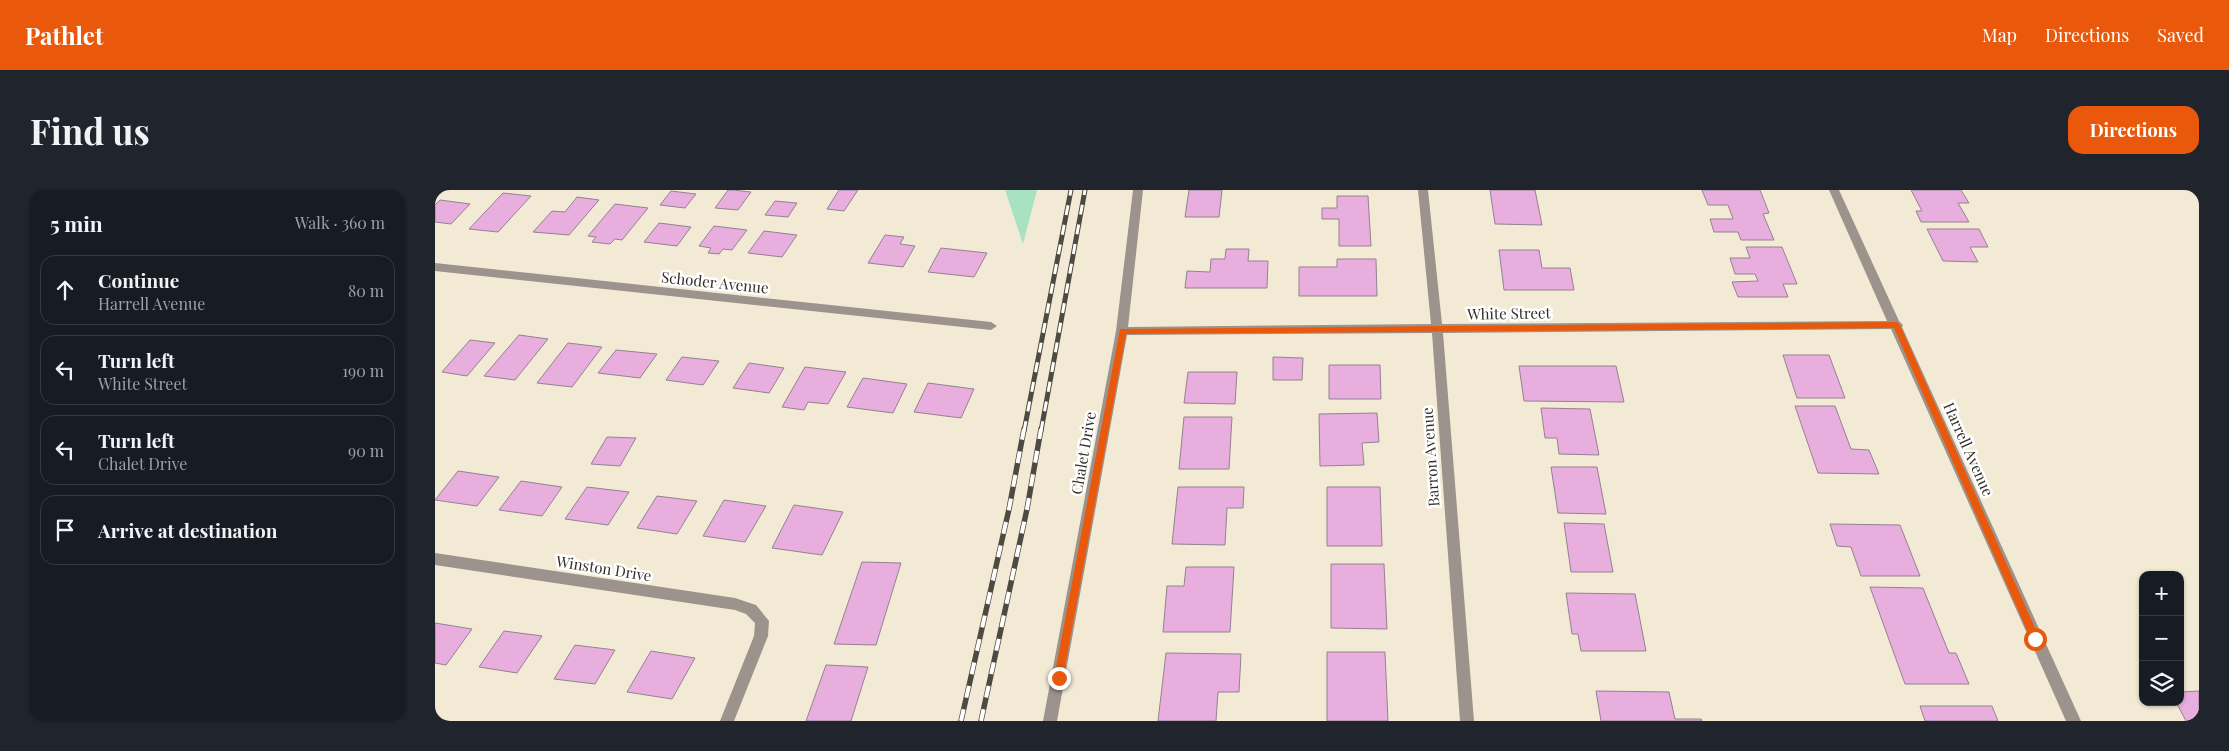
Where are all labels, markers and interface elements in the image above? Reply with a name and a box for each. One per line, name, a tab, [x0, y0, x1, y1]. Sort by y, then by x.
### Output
text: Pathlet	[25, 19, 103, 51]
text: Map	[1982, 23, 2017, 47]
text: Directions	[2045, 23, 2129, 47]
text: Saved	[2157, 23, 2204, 47]
button: Directions	[2068, 106, 2199, 154]
text: Find us	[30, 107, 150, 154]
text: 5 min	[50, 209, 103, 237]
text: Walk · 360 m	[295, 212, 385, 233]
street label: Schoder Avenue	[660, 266, 770, 298]
text: Continue	[98, 267, 179, 293]
icon: ahead	[51, 276, 79, 304]
text: 80 m	[348, 280, 384, 301]
text: Harrell Avenue	[98, 293, 205, 314]
street label: White Street	[1466, 302, 1552, 324]
text: Turn left	[98, 347, 175, 373]
icon: left	[51, 356, 79, 384]
text: 190 m	[342, 360, 384, 381]
text: White Street	[98, 373, 187, 394]
street label: Harrell Avenue	[1939, 399, 1999, 499]
street label: Barron Avenue	[1417, 407, 1443, 507]
street label: Chalet Drive	[1066, 410, 1100, 496]
text: Turn left	[98, 427, 175, 453]
icon: left	[51, 436, 79, 464]
text: 90 m	[348, 440, 384, 461]
text: Chalet Drive	[98, 453, 187, 474]
icon: arrive	[51, 516, 79, 544]
text: Arrive at destination	[98, 517, 278, 543]
street label: Winston Drive	[554, 550, 653, 585]
map controls	[2139, 571, 2184, 706]
button: +	[2139, 571, 2184, 616]
button: −	[2139, 616, 2184, 661]
route start	[2024, 628, 2047, 651]
button: layers	[2139, 661, 2184, 706]
route end	[1048, 667, 1071, 690]

